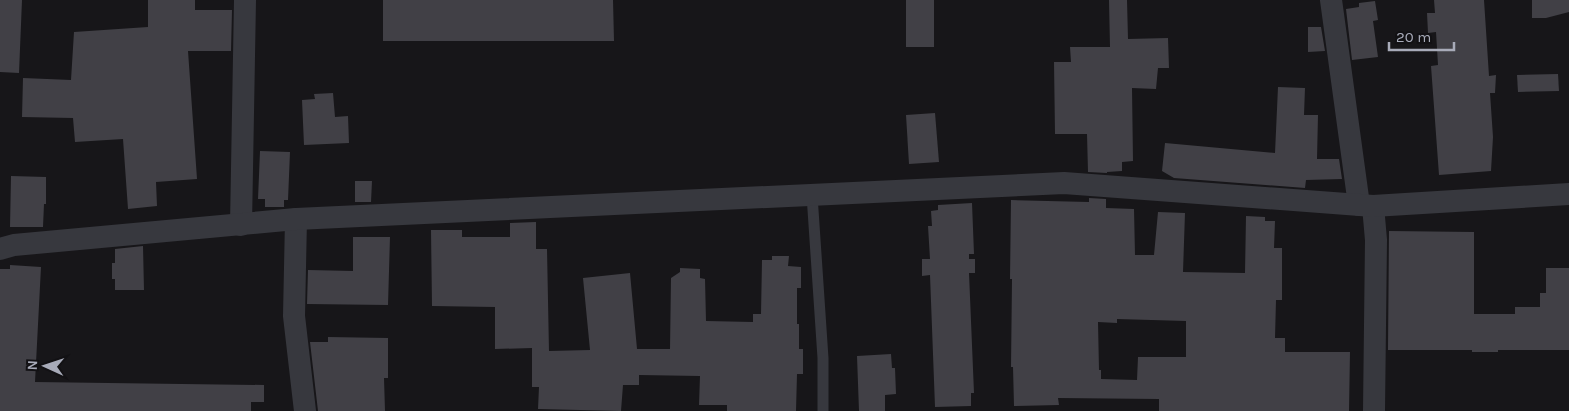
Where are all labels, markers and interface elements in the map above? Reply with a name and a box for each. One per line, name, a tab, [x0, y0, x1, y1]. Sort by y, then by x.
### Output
scale bar	[1389, 20, 1454, 52]
text: 20 m	[1396, 28, 1431, 46]
north arrow	[20, 341, 70, 391]
text: N	[24, 360, 41, 371]

